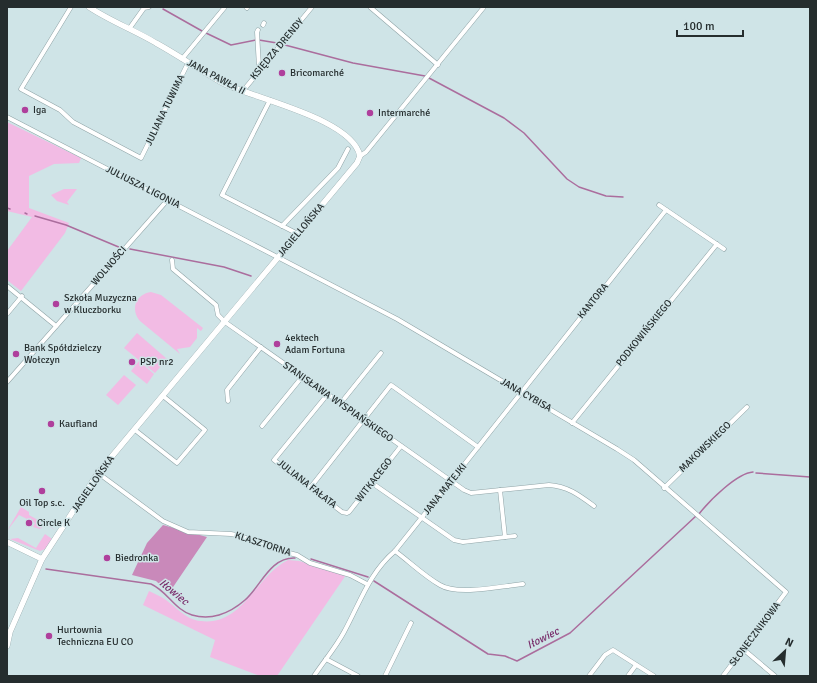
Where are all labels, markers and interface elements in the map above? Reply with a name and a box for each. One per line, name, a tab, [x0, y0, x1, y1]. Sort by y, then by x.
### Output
scale bar	[677, 12, 743, 38]
street label: KSIĘDZA DRENDY	[248, 16, 306, 82]
text: 100 m	[683, 19, 715, 34]
street label: JANA PAWŁA II	[185, 57, 247, 97]
place label: Bricomarché	[290, 67, 344, 79]
marker: Bricomarché	[277, 68, 287, 78]
street label: JULIANA TUWIMA	[143, 72, 187, 148]
place label: Iga	[33, 104, 46, 116]
marker: Iga	[20, 105, 30, 115]
place label: Intermarché	[378, 107, 430, 119]
marker: Intermarché	[365, 108, 375, 118]
street label: JULIUSZA LIGONIA	[104, 163, 182, 211]
street label: JAGIELLOŃSKA	[274, 200, 327, 259]
street label: WOLNOŚCI	[88, 243, 129, 288]
street label: KANTORA	[575, 281, 611, 321]
place label: Szkoła Muzyczna w Kluczborku	[64, 292, 137, 316]
street label: PODKOWIŃSKIEGO	[613, 296, 675, 369]
marker: Szkoła Muzyczna w Kluczborku	[51, 299, 61, 309]
place label: 4ektech Adam Fortuna	[285, 332, 345, 356]
marker: 4ektech Adam Fortuna	[272, 339, 282, 349]
place label: Bank Spółdzielczy Wołczyn	[24, 342, 102, 366]
marker: Bank Spółdzielczy Wołczyn	[11, 349, 21, 359]
place label: PSP nr2	[140, 356, 174, 368]
marker: PSP nr2	[127, 357, 137, 367]
street label: STANISŁAWA WYSPIAŃSKIEGO	[280, 358, 396, 445]
street label: JANA CYBISA	[498, 375, 554, 415]
place label: Kaufland	[59, 418, 98, 430]
marker: Kaufland	[46, 419, 56, 429]
street label: MAKOWSKIEGO	[676, 419, 734, 475]
street label: JAGIELLOŃSKA	[68, 453, 117, 515]
street label: WITKACEGO	[353, 455, 395, 505]
street label: JULIANA FAŁATA	[275, 457, 339, 511]
street label: JANA MATEJKI	[420, 461, 470, 517]
marker: Oil Top s.c.	[37, 486, 47, 496]
place label: Oil Top s.c.	[19, 497, 65, 509]
place label: Circle K	[37, 517, 70, 529]
marker: Circle K	[24, 518, 34, 528]
street label: KLASZTORNA	[233, 529, 293, 559]
place label: Biedronka	[115, 552, 158, 564]
marker: Biedronka	[102, 553, 112, 563]
water label: Iłowiec	[157, 576, 192, 608]
street label: SŁONECZNIKOWA	[727, 599, 783, 669]
place label: Hurtownia Techniczna EU CO	[57, 624, 134, 648]
water label: Iłowiec	[525, 624, 562, 652]
marker: Hurtownia Techniczna EU CO	[44, 631, 54, 641]
north arrow	[765, 631, 805, 671]
text: N	[783, 635, 795, 650]

